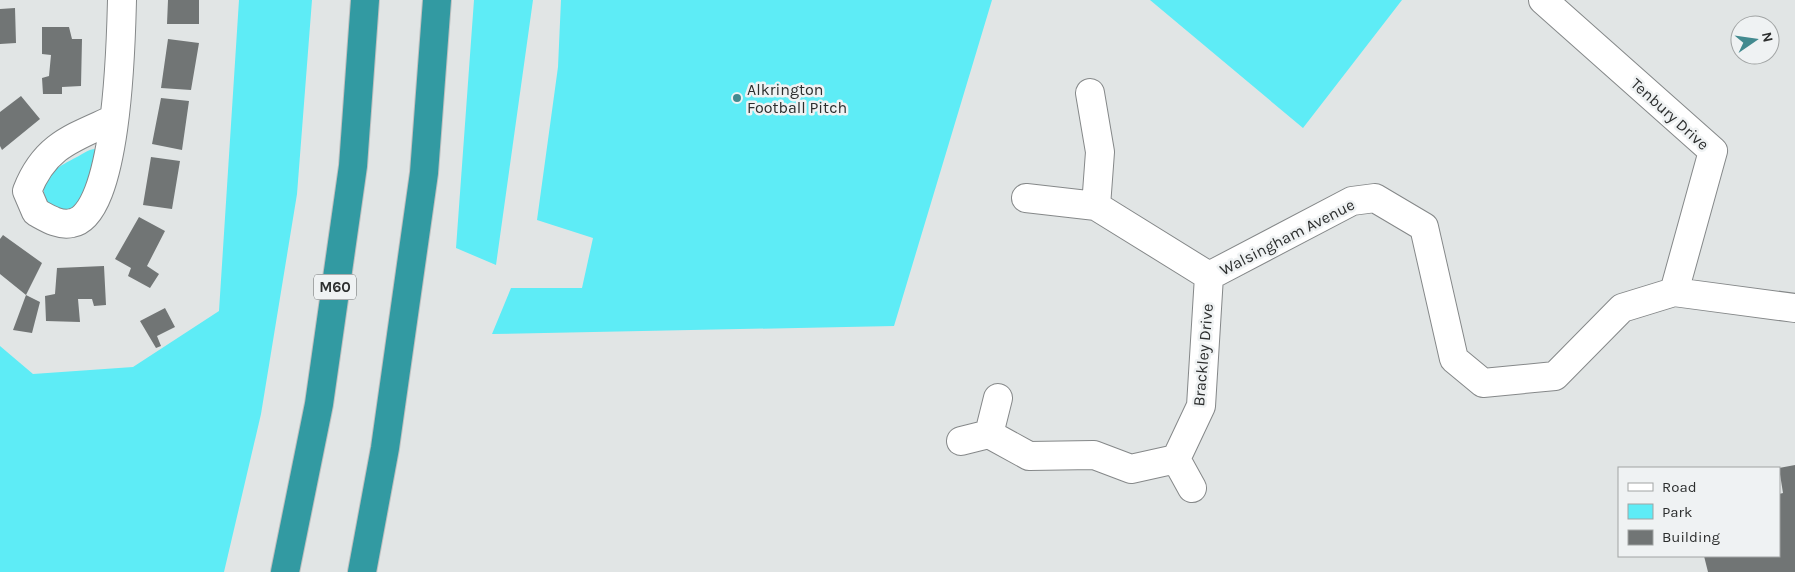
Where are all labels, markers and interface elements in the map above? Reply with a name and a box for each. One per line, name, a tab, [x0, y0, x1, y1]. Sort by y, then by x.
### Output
north arrow	[1730, 15, 1780, 65]
text: N	[1758, 30, 1777, 44]
street label: Tenbury Drive	[1627, 74, 1713, 154]
place label: Alkrington Football Pitch	[747, 80, 847, 117]
marker: Alkrington Football Pitch	[731, 92, 743, 104]
street label: Walsingham Avenue	[1216, 195, 1358, 279]
road number: M60	[314, 274, 356, 300]
street label: Brackley Drive	[1189, 303, 1217, 407]
legend	[1618, 467, 1780, 557]
text: Road	[1662, 478, 1697, 496]
text: Park	[1662, 503, 1692, 521]
text: Building	[1662, 528, 1720, 546]

